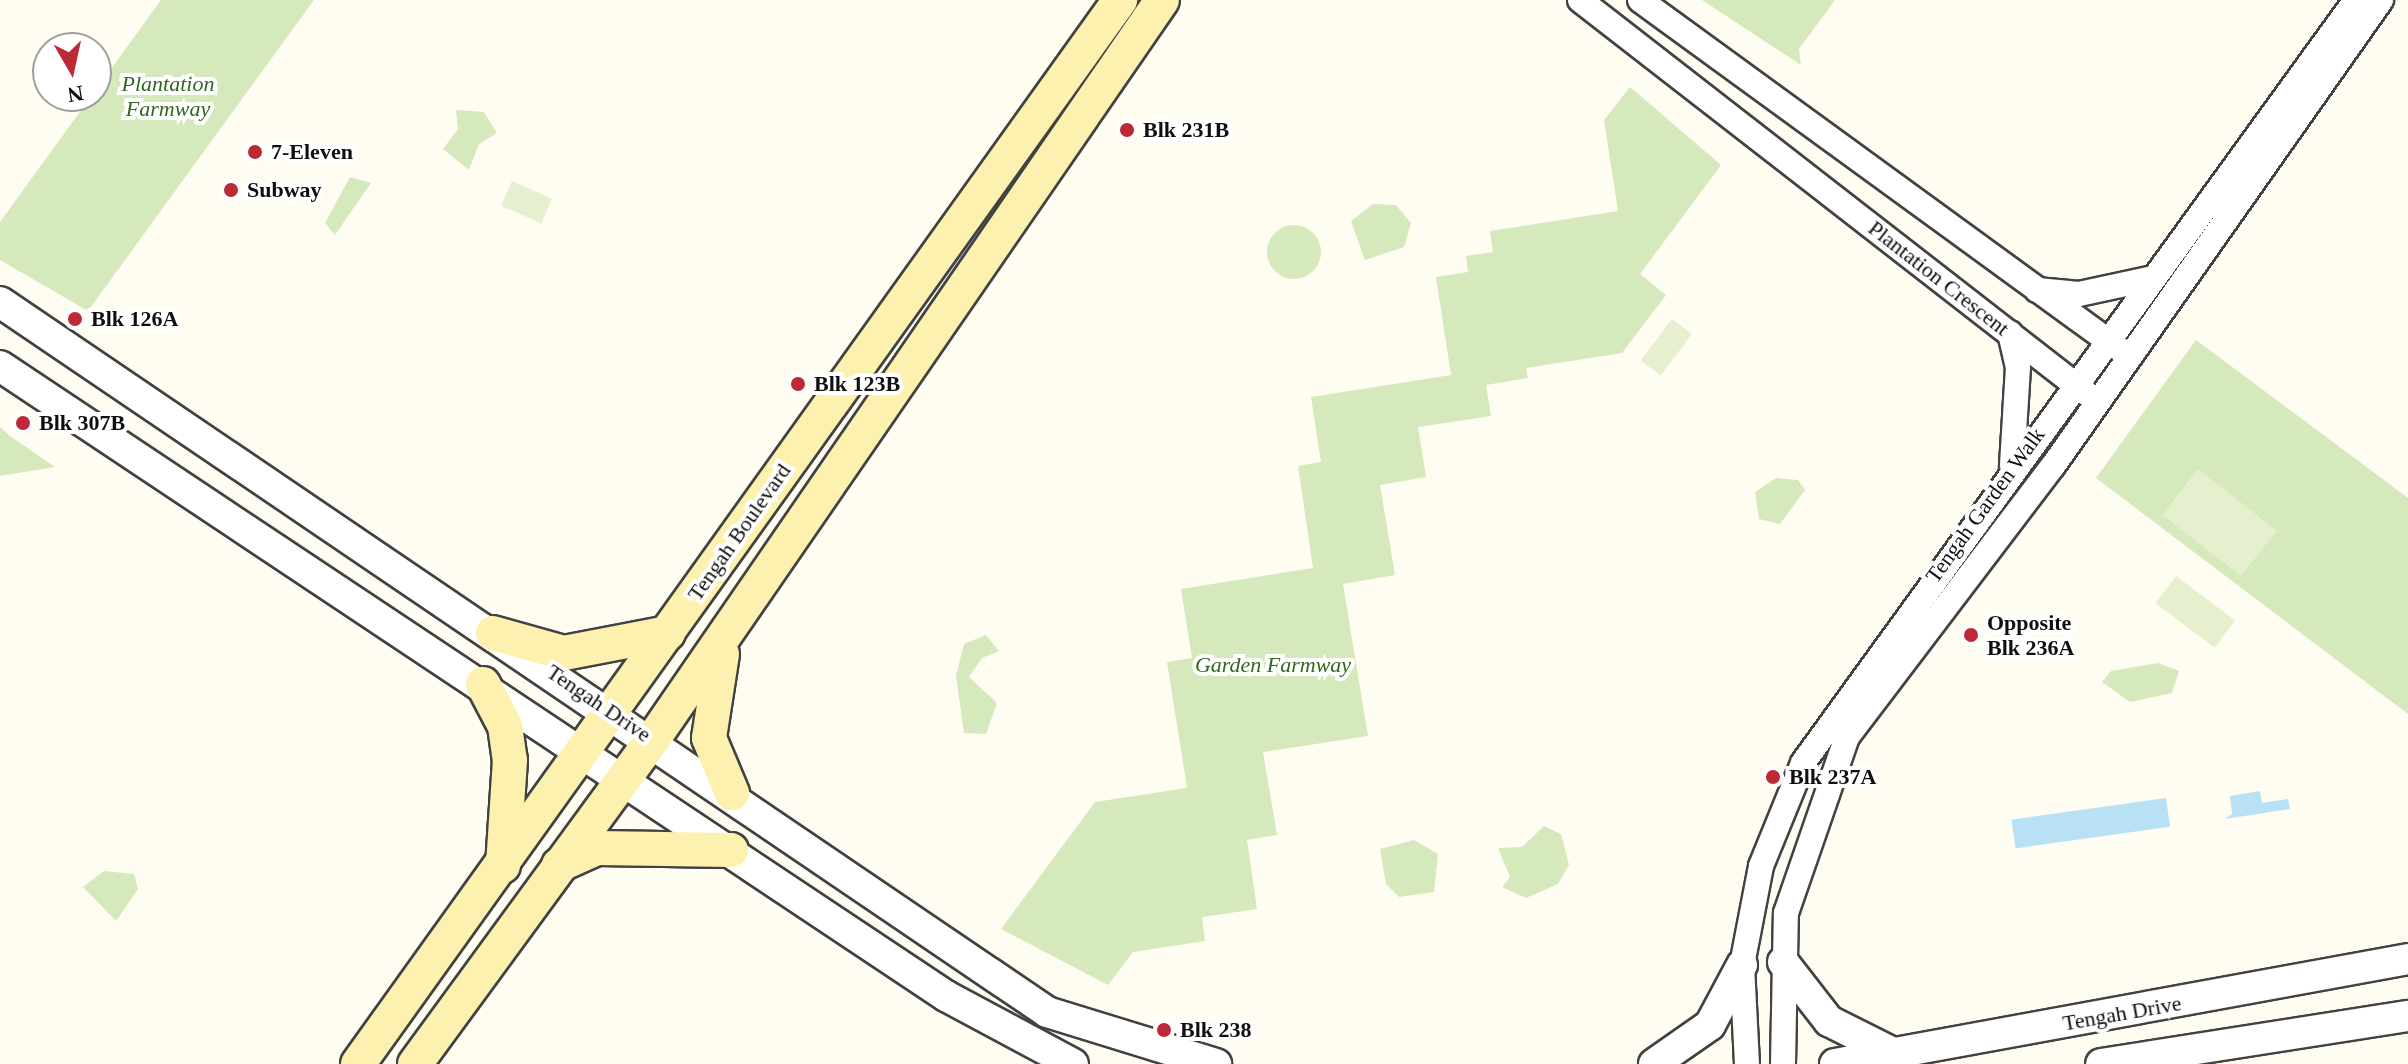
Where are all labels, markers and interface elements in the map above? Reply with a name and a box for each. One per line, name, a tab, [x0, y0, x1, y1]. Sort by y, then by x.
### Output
north arrow	[32, 32, 112, 112]
park label: Plantation Farmway	[122, 70, 214, 122]
text: N	[66, 81, 85, 108]
place label: Blk 231B	[1143, 117, 1229, 143]
marker: Blk 231B	[1118, 121, 1136, 139]
place label: 7-Eleven	[271, 139, 353, 165]
marker: 7-Eleven	[246, 143, 264, 161]
place label: Subway	[247, 177, 322, 203]
marker: Subway	[222, 181, 240, 199]
street label: Plantation Crescent	[1863, 215, 2015, 341]
place label: Blk 126A	[91, 306, 178, 332]
marker: Blk 126A	[66, 310, 84, 328]
place label: Blk 123B	[814, 371, 900, 397]
marker: Blk 123B	[789, 375, 807, 393]
place label: Blk 307B	[39, 410, 125, 436]
marker: Blk 307B	[14, 414, 32, 432]
street label: Tengah Garden Walk	[1920, 422, 2050, 588]
street label: Tengah Boulevard	[682, 458, 796, 606]
place label: Opposite Blk 236A	[1987, 609, 2074, 660]
marker: Opposite Blk 236A	[1962, 626, 1980, 644]
park label: Garden Farmway	[1195, 652, 1351, 678]
street label: Tengah Drive	[542, 658, 656, 748]
place label: Blk 237A	[1789, 764, 1876, 790]
marker: Blk 237A	[1764, 768, 1782, 786]
street label: Tengah Drive	[2061, 990, 2183, 1036]
place label: Blk 238	[1180, 1017, 1252, 1043]
marker: Blk 238	[1155, 1021, 1173, 1039]

